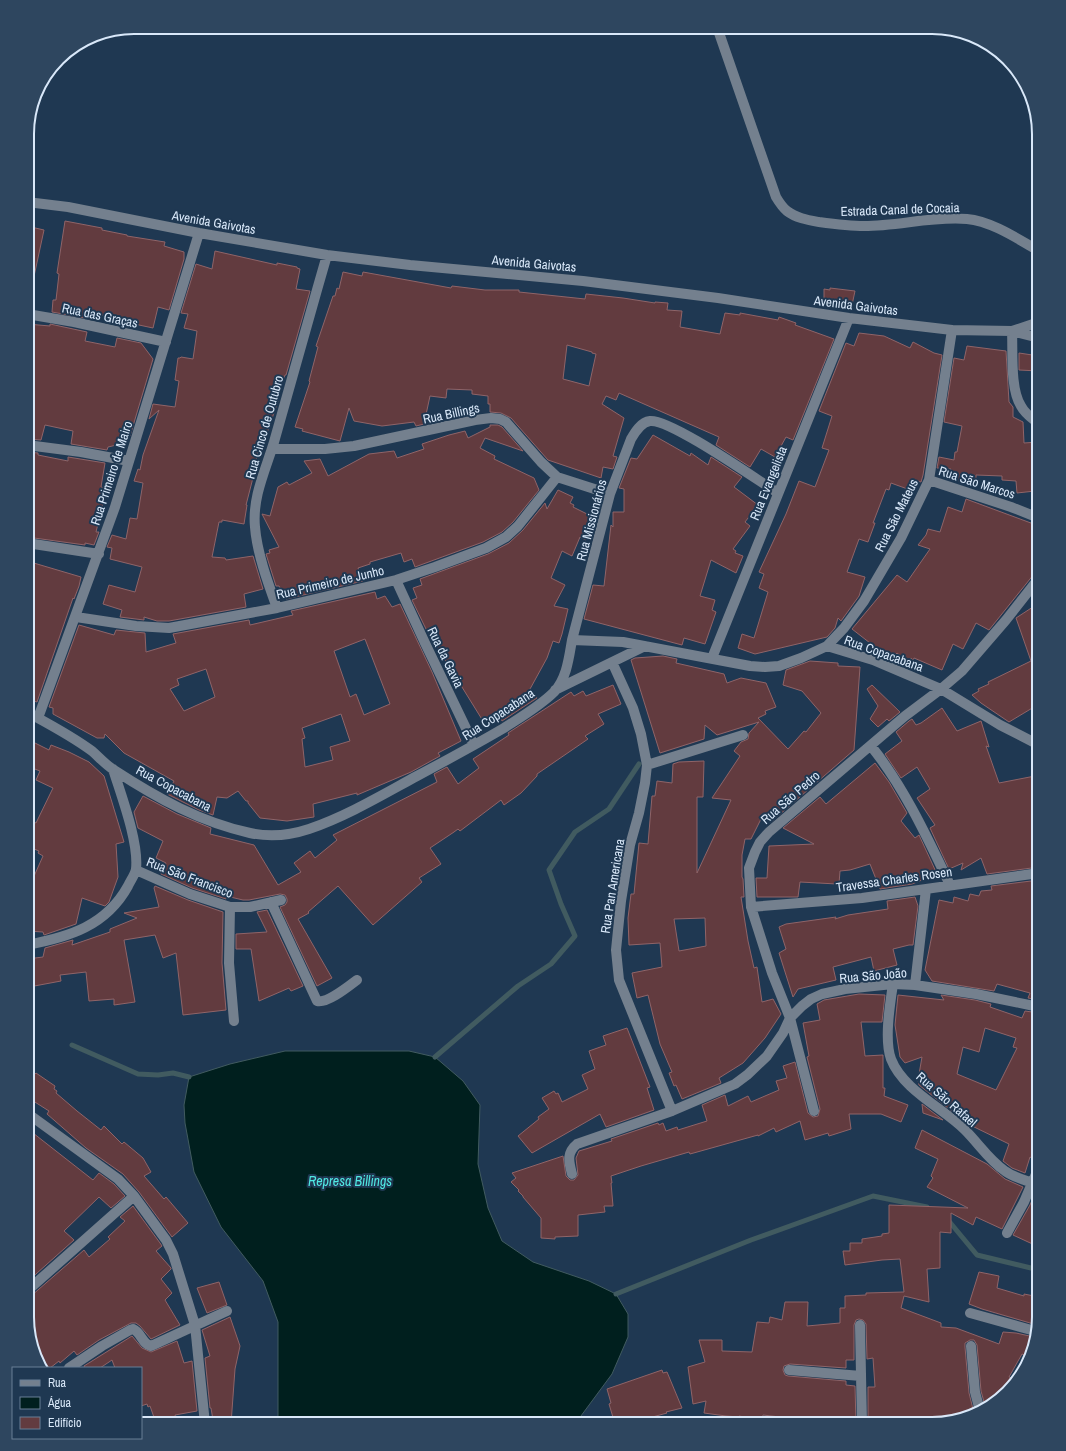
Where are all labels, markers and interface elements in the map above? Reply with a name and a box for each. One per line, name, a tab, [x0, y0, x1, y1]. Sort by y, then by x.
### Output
street label: Estrada Canal de Cocaia	[840, 199, 960, 220]
street label: Avenida Gaivotas	[170, 207, 257, 238]
street label: Avenida Gaivotas	[490, 251, 577, 276]
street label: Avenida Gaivotas	[812, 292, 899, 319]
street label: Rua das Graças	[60, 299, 139, 332]
street label: Rua Cinco de Outubro	[242, 373, 287, 481]
street label: Rua Billings	[421, 399, 481, 428]
street label: Rua Primeiro de Mairo	[87, 419, 136, 527]
street label: Rua Evangelista	[746, 444, 791, 523]
street label: Rua São Marcos	[936, 462, 1017, 503]
street label: Rua São Mateus	[871, 476, 922, 554]
street label: Rua Missionários	[572, 478, 611, 563]
street label: Rua Primeiro de Junho	[275, 562, 386, 603]
street label: Rua da Gavia	[423, 624, 468, 691]
street label: Rua Copacabana	[842, 631, 926, 676]
street label: Rua Copacabana	[459, 685, 538, 744]
street label: Rua Copacabana	[133, 761, 214, 815]
street label: Rua São Pedro	[757, 767, 823, 828]
street label: Rua Pan Americana	[597, 838, 628, 935]
street label: Rua São Francisco	[144, 853, 236, 902]
street label: Travessa Charles Rosen	[835, 863, 953, 896]
street label: Rua São João	[839, 964, 908, 987]
street label: Rua São Rafael	[913, 1068, 981, 1130]
water label: Represa Billings	[308, 1172, 392, 1190]
legend	[12, 1367, 142, 1439]
text: Rua	[48, 1375, 67, 1391]
text: Água	[47, 1395, 72, 1411]
text: Edifício	[48, 1415, 81, 1431]

